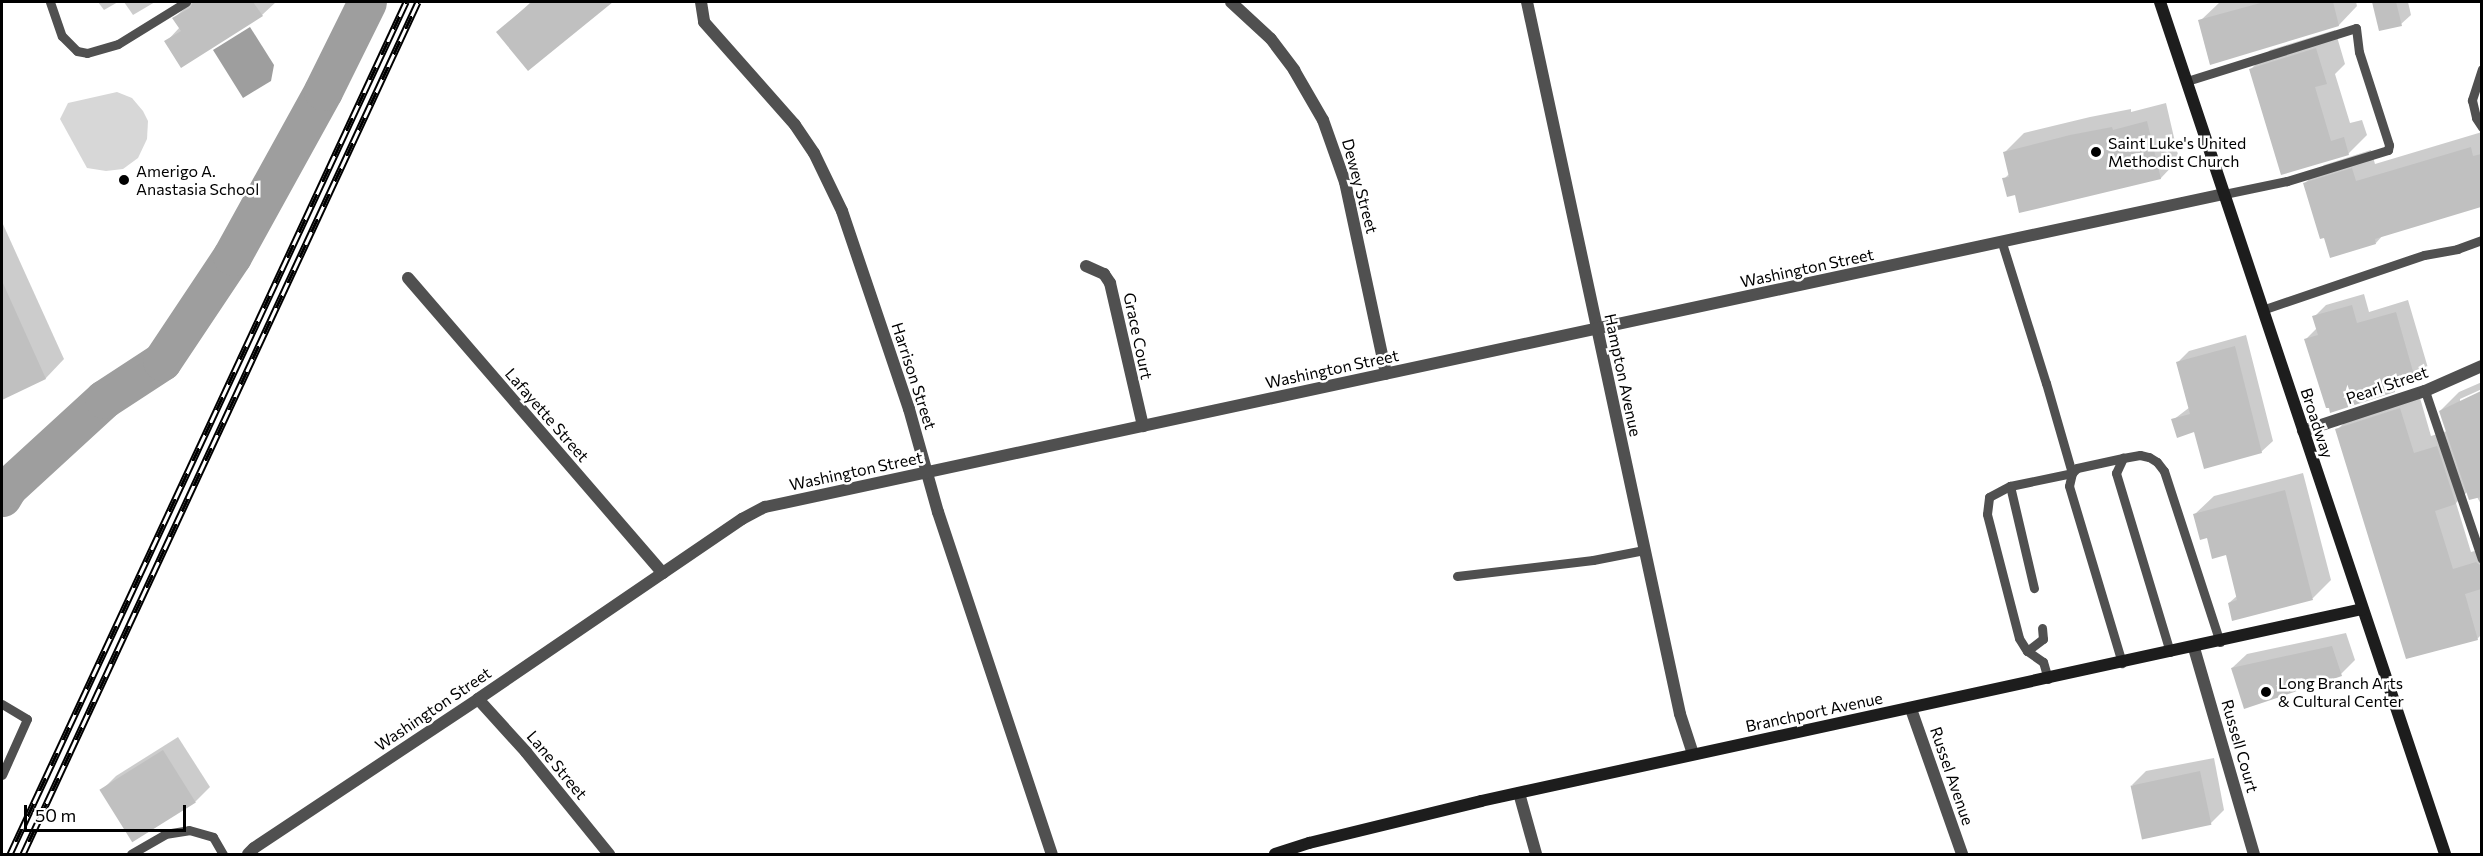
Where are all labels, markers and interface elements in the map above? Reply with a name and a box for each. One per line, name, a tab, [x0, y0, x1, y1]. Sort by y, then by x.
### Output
place label: Saint Luke's United Methodist Church	[2108, 133, 2246, 171]
street label: Dewey Street	[1338, 136, 1382, 236]
marker: Saint Luke's United Methodist Church	[2089, 145, 2103, 159]
place label: Amerigo A. Anastasia School	[136, 161, 259, 199]
marker: Amerigo A. Anastasia School	[117, 173, 131, 187]
street label: Washington Street	[1739, 245, 1875, 291]
street label: Grace Court	[1119, 291, 1157, 381]
street label: Hampton Avenue	[1601, 312, 1645, 438]
street label: Harrison Street	[888, 320, 940, 432]
street label: Washington Street	[1264, 346, 1400, 392]
street label: Pearl Street	[2344, 362, 2430, 408]
street label: Lafayette Street	[501, 364, 593, 466]
street label: Broadway	[2297, 385, 2337, 461]
street label: Washington Street	[788, 448, 924, 494]
street label: Washington Street	[371, 663, 495, 755]
place label: Long Branch Arts & Cultural Center	[2278, 673, 2404, 711]
marker: Long Branch Arts & Cultural Center	[2259, 685, 2273, 699]
street label: Branchport Avenue	[1744, 688, 1884, 736]
street label: Russell Court	[2218, 697, 2262, 795]
street label: Russel Avenue	[1926, 724, 1978, 828]
street label: Lane Street	[523, 727, 591, 803]
scale bar	[27, 793, 189, 831]
text: 50 m	[35, 804, 76, 826]

